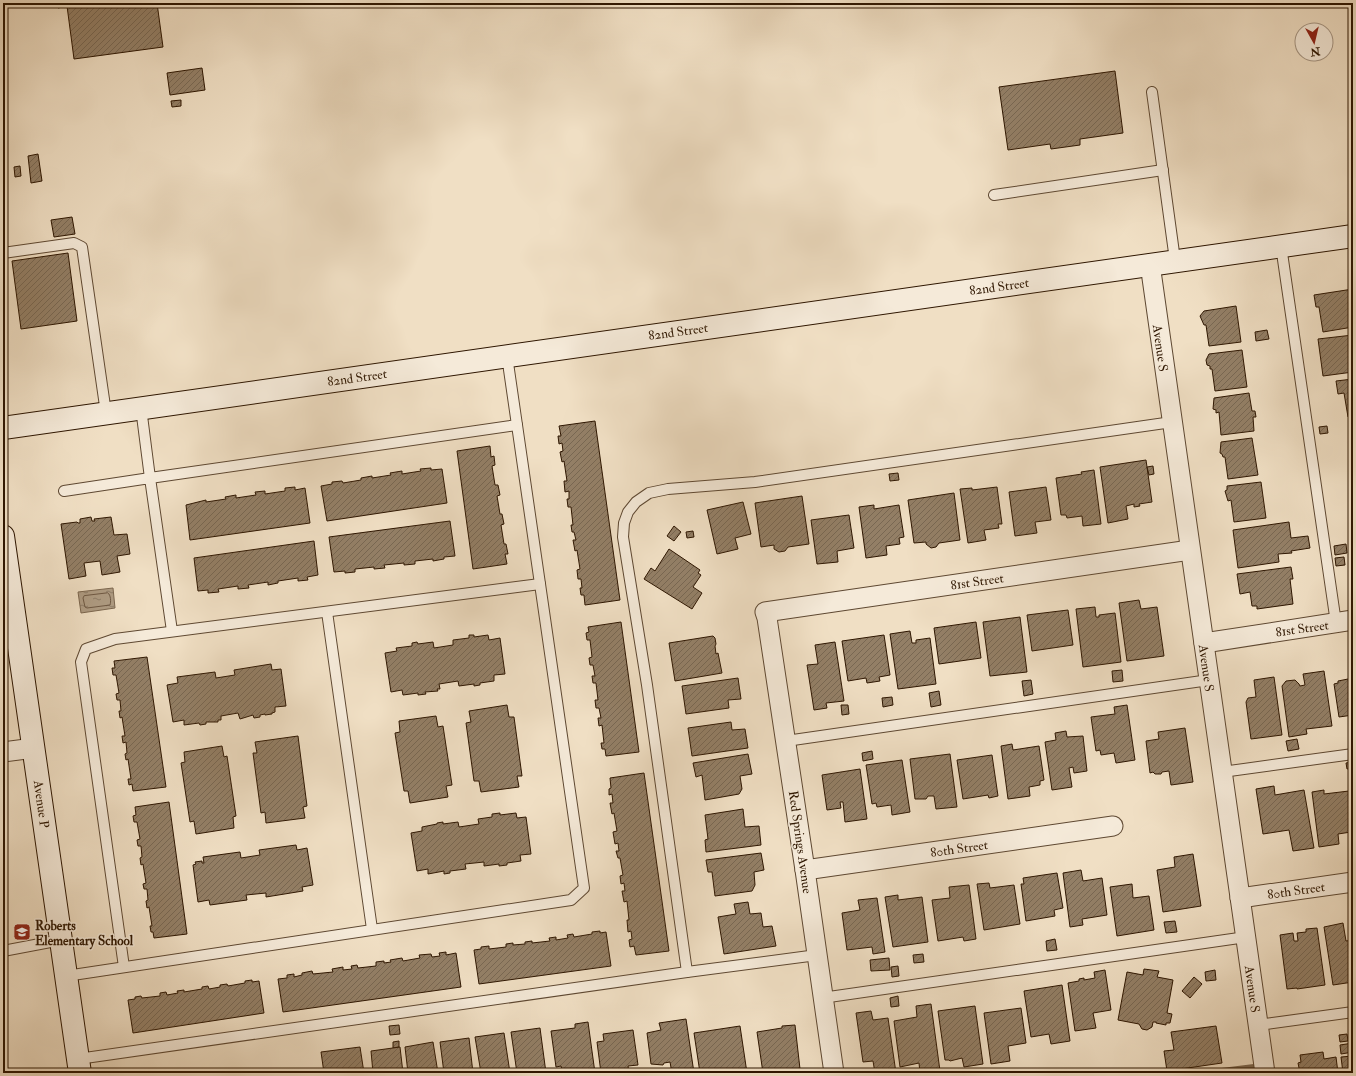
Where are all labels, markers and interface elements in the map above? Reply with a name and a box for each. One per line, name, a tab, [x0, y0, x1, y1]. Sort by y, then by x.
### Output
north arrow	[1294, 22, 1334, 62]
text: N	[1308, 44, 1322, 59]
street label: 82nd Street	[968, 275, 1030, 299]
street label: 82nd Street	[647, 320, 709, 344]
street label: Avenue S	[1149, 322, 1171, 373]
street label: 82nd Street	[326, 366, 388, 390]
street label: 81st Street	[950, 570, 1005, 594]
street label: 81st Street	[1275, 617, 1330, 641]
street label: Avenue S	[1195, 642, 1217, 693]
street label: Avenue P	[30, 778, 52, 829]
street label: Red Springs Avenue	[784, 790, 815, 895]
street label: 80th Street	[929, 837, 989, 861]
street label: 80th Street	[1266, 879, 1326, 903]
place label: Roberts Elementary School	[35, 918, 134, 950]
school or university icon: Roberts Elementary School	[12, 922, 32, 942]
street label: Avenue S	[1241, 963, 1263, 1014]

